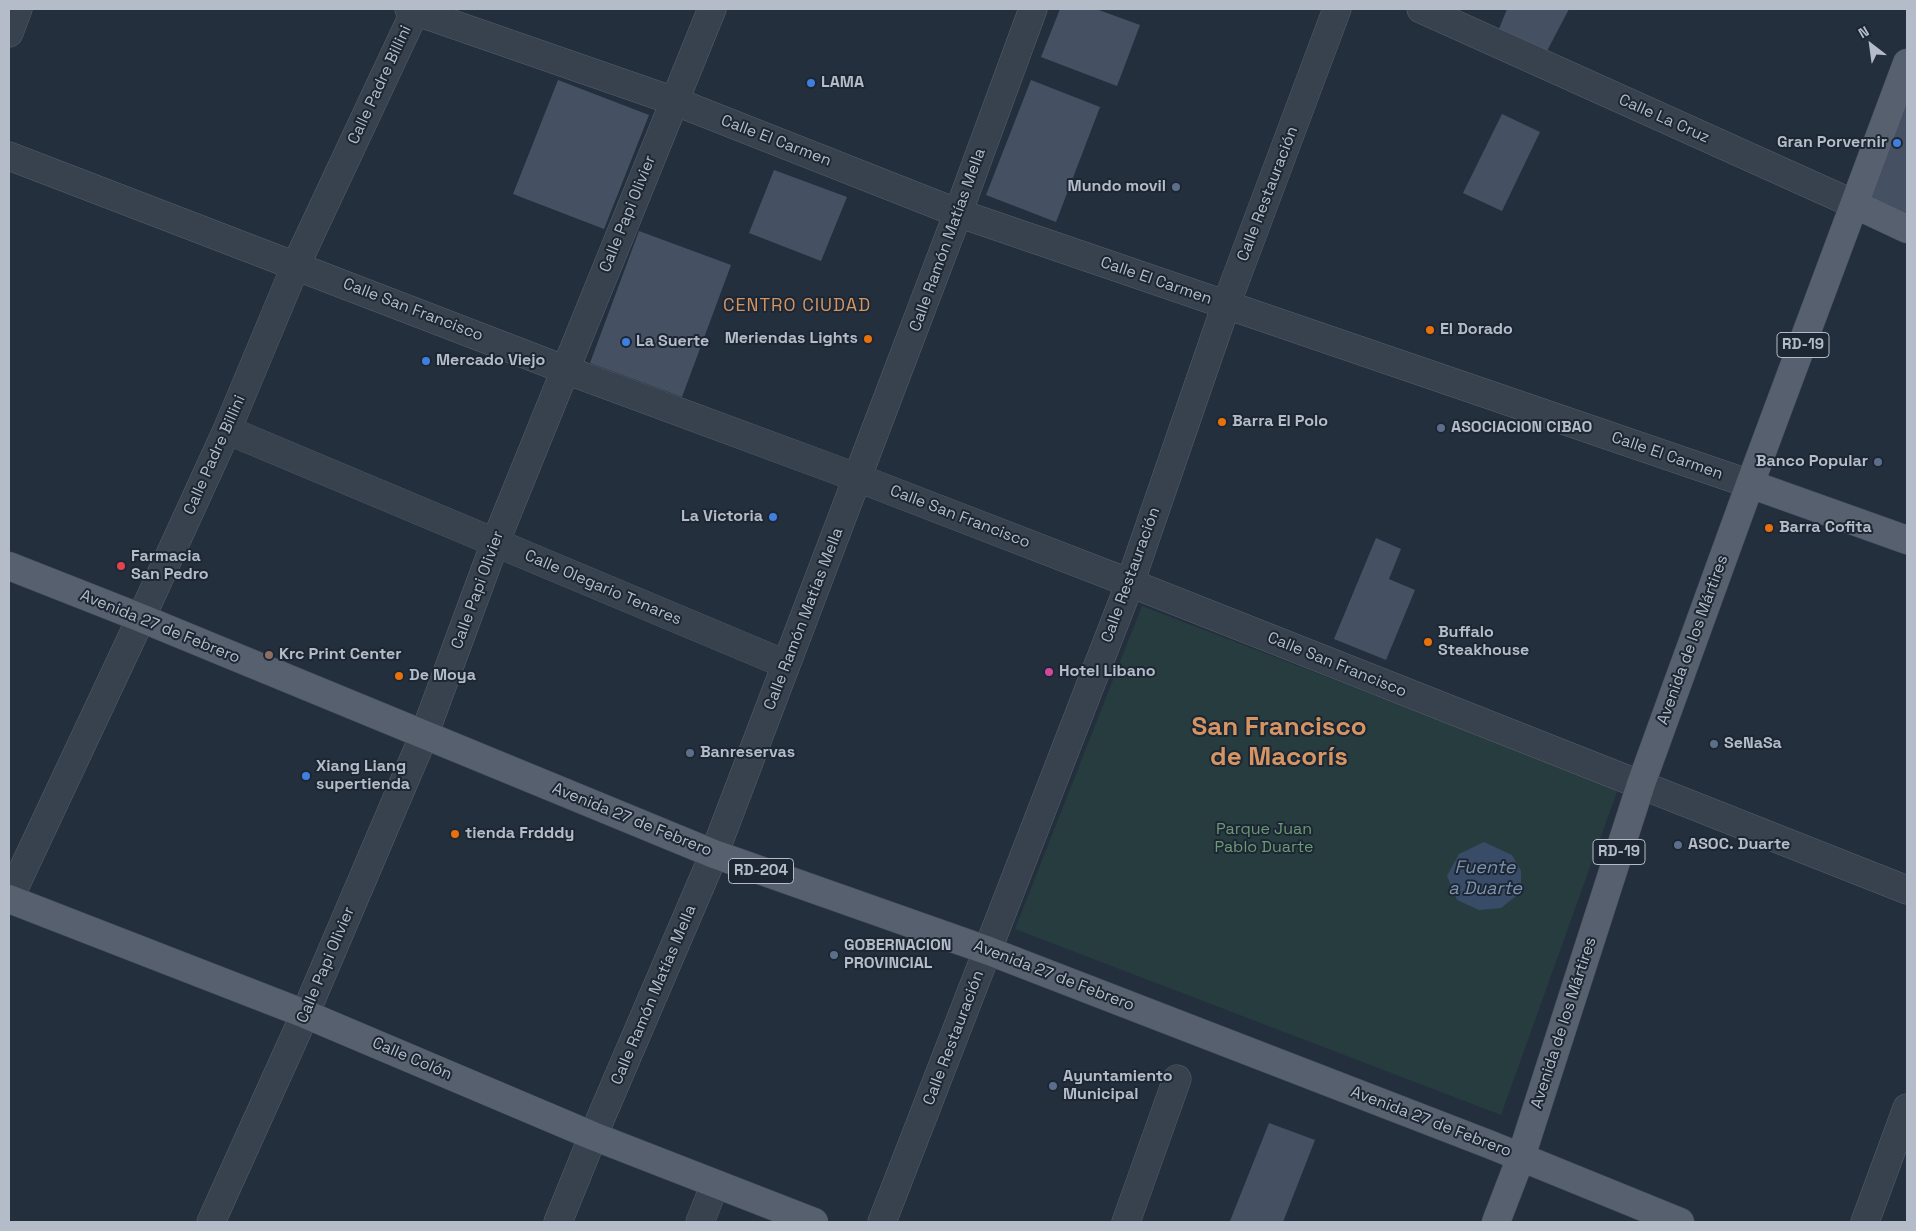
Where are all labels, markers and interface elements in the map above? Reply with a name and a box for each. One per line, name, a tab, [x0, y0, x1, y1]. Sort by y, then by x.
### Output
north arrow	[1846, 20, 1896, 70]
text: N	[1855, 22, 1872, 42]
street label: Calle Padre Billini	[344, 23, 416, 147]
place label: LAMA	[821, 73, 864, 93]
marker: LAMA	[805, 77, 817, 89]
street label: Calle La Cruz	[1616, 90, 1712, 148]
street label: Calle El Carmen	[718, 111, 834, 171]
street label: Calle Restauración	[1233, 124, 1303, 264]
place label: Gran Porvernir	[1777, 133, 1887, 153]
marker: Gran Porvernir	[1891, 137, 1903, 149]
street label: Calle Ramón Matías Mella	[906, 146, 990, 334]
street label: Calle Papi Olivier	[596, 153, 660, 275]
place label: Mundo movil	[1068, 177, 1166, 197]
marker: Mundo movil	[1170, 181, 1182, 193]
street label: Calle El Carmen	[1098, 253, 1214, 309]
street label: Calle San Francisco	[340, 274, 486, 346]
district label: CENTRO CIUDAD	[721, 295, 873, 317]
place label: El Dorado	[1440, 320, 1513, 340]
marker: El Dorado	[1424, 324, 1436, 336]
place label: Meriendas Lights	[725, 329, 858, 349]
place label: La Suerte	[636, 332, 709, 352]
road number: RD-19	[1777, 332, 1829, 358]
marker: Meriendas Lights	[862, 333, 874, 345]
marker: La Suerte	[620, 336, 632, 348]
place label: Mercado Viejo	[436, 351, 545, 371]
marker: Mercado Viejo	[420, 355, 432, 367]
street label: Calle Padre Billini	[180, 392, 250, 518]
place label: Barra El Polo	[1232, 412, 1328, 432]
marker: Barra El Polo	[1216, 416, 1228, 428]
place label: ASOCIACION CIBAO	[1451, 418, 1592, 438]
marker: ASOCIACION CIBAO	[1435, 422, 1447, 434]
street label: Calle El Carmen	[1609, 428, 1725, 484]
place label: Banco Popular	[1756, 452, 1868, 472]
marker: Banco Popular	[1872, 456, 1884, 468]
street label: Calle San Francisco	[887, 481, 1033, 553]
street label: Calle Restauración	[1098, 505, 1164, 645]
place label: La Victoria	[681, 507, 763, 527]
marker: La Victoria	[767, 511, 779, 523]
place label: Barra Cofita	[1779, 518, 1872, 538]
marker: Barra Cofita	[1763, 522, 1775, 534]
street label: Calle Ramón Matías Mella	[760, 525, 848, 713]
street label: Calle Papi Olivier	[448, 528, 508, 652]
street label: Calle Olegario Tenares	[522, 546, 684, 630]
place label: Farmacia San Pedro	[131, 547, 209, 585]
street label: Avenida de los Mártires	[1653, 553, 1733, 727]
marker: Farmacia San Pedro	[115, 560, 127, 572]
street label: Avenida 27 de Febrero	[77, 586, 243, 668]
place label: Buffalo Steakhouse	[1438, 623, 1529, 661]
street label: Calle San Francisco	[1265, 628, 1409, 702]
marker: Buffalo Steakhouse	[1422, 636, 1434, 648]
place label: Krc Print Center	[279, 645, 401, 665]
marker: Krc Print Center	[263, 649, 275, 661]
place label: Hotel Libano	[1059, 662, 1156, 682]
place label: De Moya	[409, 666, 476, 686]
marker: Hotel Libano	[1043, 666, 1055, 678]
marker: De Moya	[393, 670, 405, 682]
district label: San Francisco de Macorís	[1191, 712, 1367, 774]
place label: SeNaSa	[1724, 734, 1782, 754]
marker: SeNaSa	[1708, 738, 1720, 750]
place label: Banreservas	[700, 743, 795, 763]
marker: Banreservas	[684, 747, 696, 759]
place label: Xiang Liang supertienda	[316, 757, 410, 795]
marker: Xiang Liang supertienda	[300, 770, 312, 782]
street label: Avenida 27 de Febrero	[549, 779, 715, 861]
park label: Parque Juan Pablo Duarte	[1214, 820, 1314, 858]
place label: tienda Frdddy	[465, 824, 574, 844]
marker: tienda Frdddy	[449, 828, 461, 840]
place label: ASOC. Duarte	[1688, 835, 1790, 855]
marker: ASOC. Duarte	[1672, 839, 1684, 851]
road number: RD-19	[1593, 840, 1645, 864]
water label: Fuente a Duarte	[1448, 857, 1522, 900]
road number: RD-204	[728, 858, 794, 884]
street label: Calle Ramón Matías Mella	[607, 902, 701, 1088]
street label: Calle Papi Olivier	[293, 904, 359, 1026]
street label: Avenida de los Mártires	[1527, 935, 1601, 1111]
place label: GOBERNACION PROVINCIAL	[844, 936, 951, 974]
street label: Avenida 27 de Febrero	[971, 936, 1137, 1016]
marker: GOBERNACION PROVINCIAL	[828, 949, 840, 961]
street label: Calle Restauración	[919, 968, 989, 1108]
street label: Calle Colón	[369, 1034, 455, 1084]
place label: Ayuntamiento Municipal	[1063, 1067, 1173, 1105]
marker: Ayuntamiento Municipal	[1047, 1080, 1059, 1092]
street label: Avenida 27 de Febrero	[1348, 1082, 1514, 1162]

